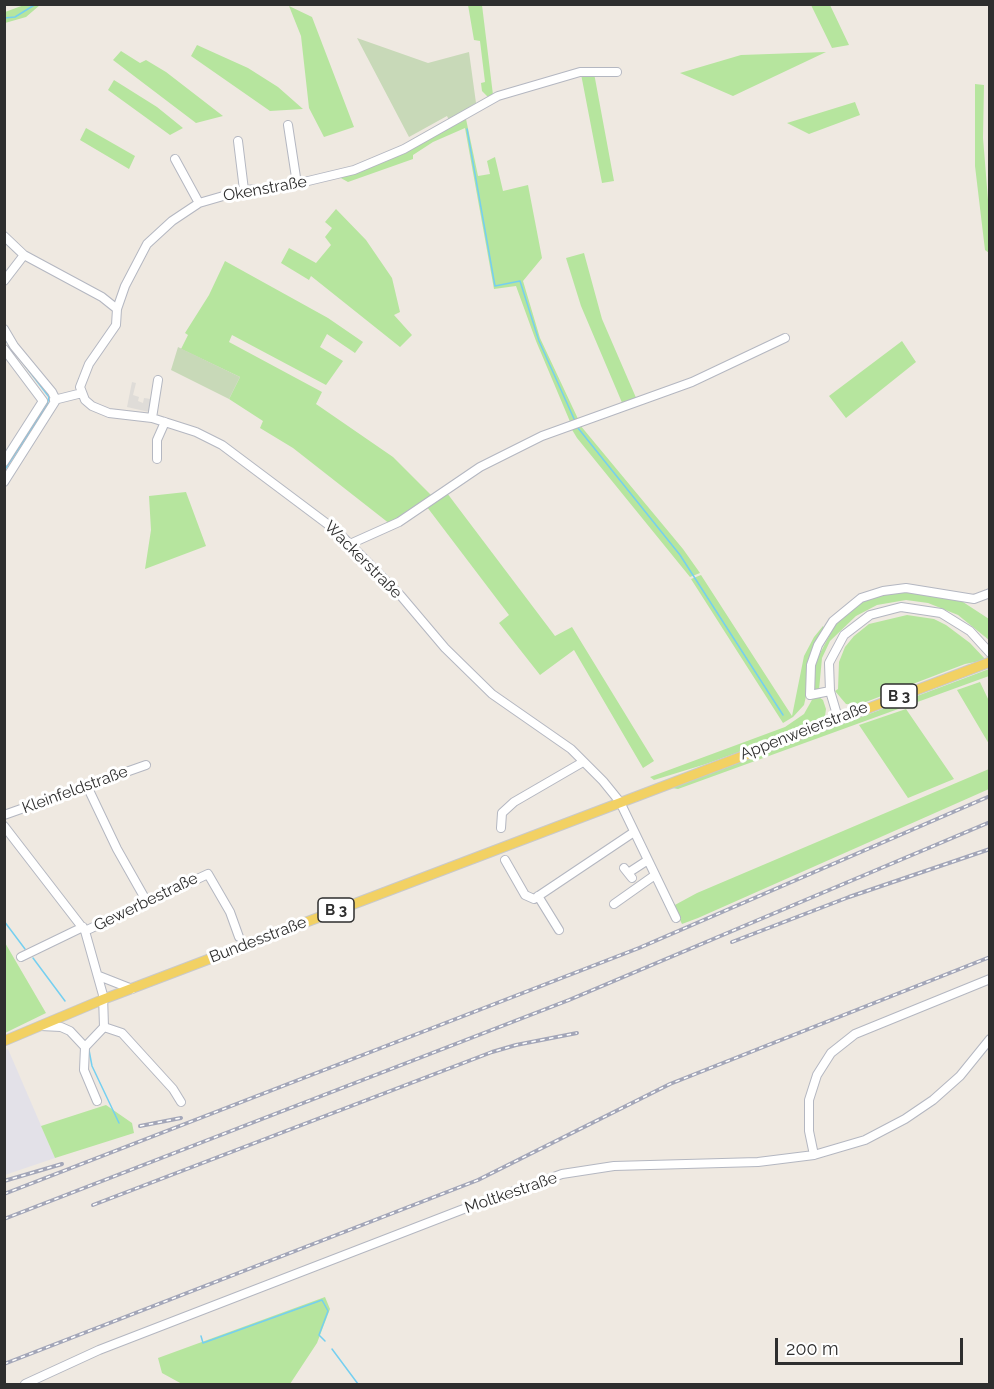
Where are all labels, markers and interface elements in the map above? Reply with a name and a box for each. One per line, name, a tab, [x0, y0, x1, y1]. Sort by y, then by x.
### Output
street label: Okenstraße	[222, 172, 308, 206]
street label: Wackerstraße	[320, 517, 406, 603]
road number: B 3	[881, 684, 917, 708]
street label: Appenweierstraße	[737, 698, 871, 764]
street label: Kleinfeldstraße	[20, 762, 130, 818]
street label: Gewerbestraße	[91, 869, 201, 935]
road number: B 3	[318, 898, 354, 922]
street label: Bundesstraße	[207, 913, 309, 967]
street label: Moltkestraße	[462, 1168, 560, 1218]
scale bar	[778, 1326, 966, 1364]
text: 200 m	[786, 1338, 839, 1359]

